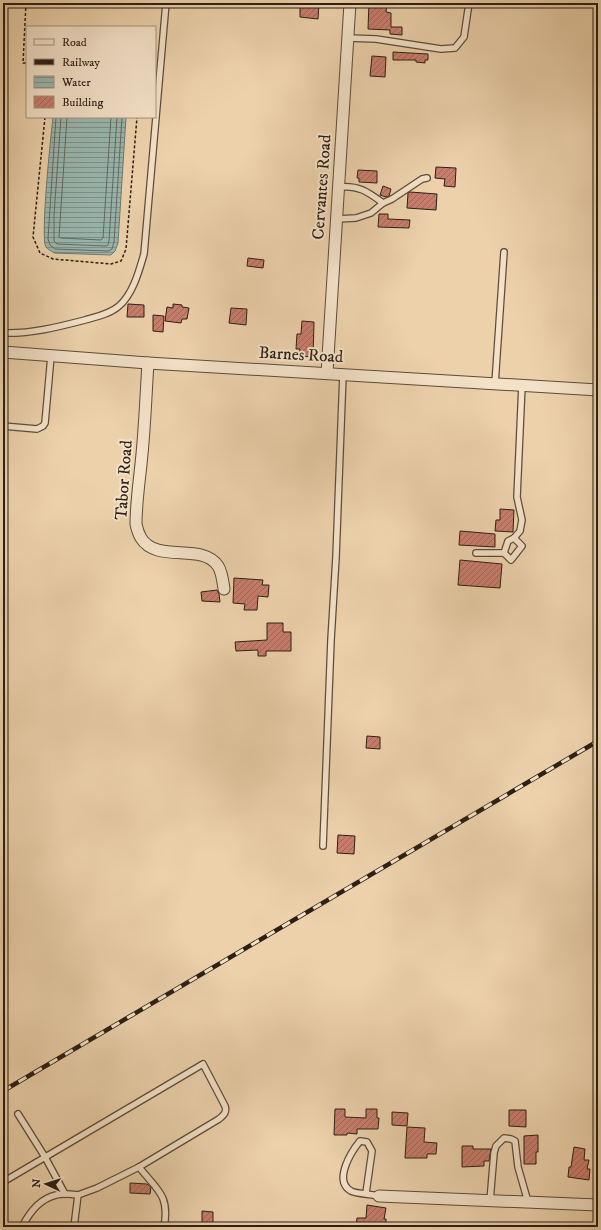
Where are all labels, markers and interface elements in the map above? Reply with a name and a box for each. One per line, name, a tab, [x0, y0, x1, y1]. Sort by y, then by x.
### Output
legend	[26, 26, 156, 118]
text: Road	[62, 35, 87, 50]
text: Railway	[62, 55, 100, 70]
text: Water	[61, 75, 91, 90]
text: Building	[62, 95, 103, 110]
street label: Cervantes Road	[307, 133, 337, 240]
street label: Barnes Road	[258, 342, 344, 368]
street label: Tabor Road	[110, 439, 138, 521]
north arrow	[26, 1164, 66, 1204]
text: N	[30, 1178, 44, 1188]

